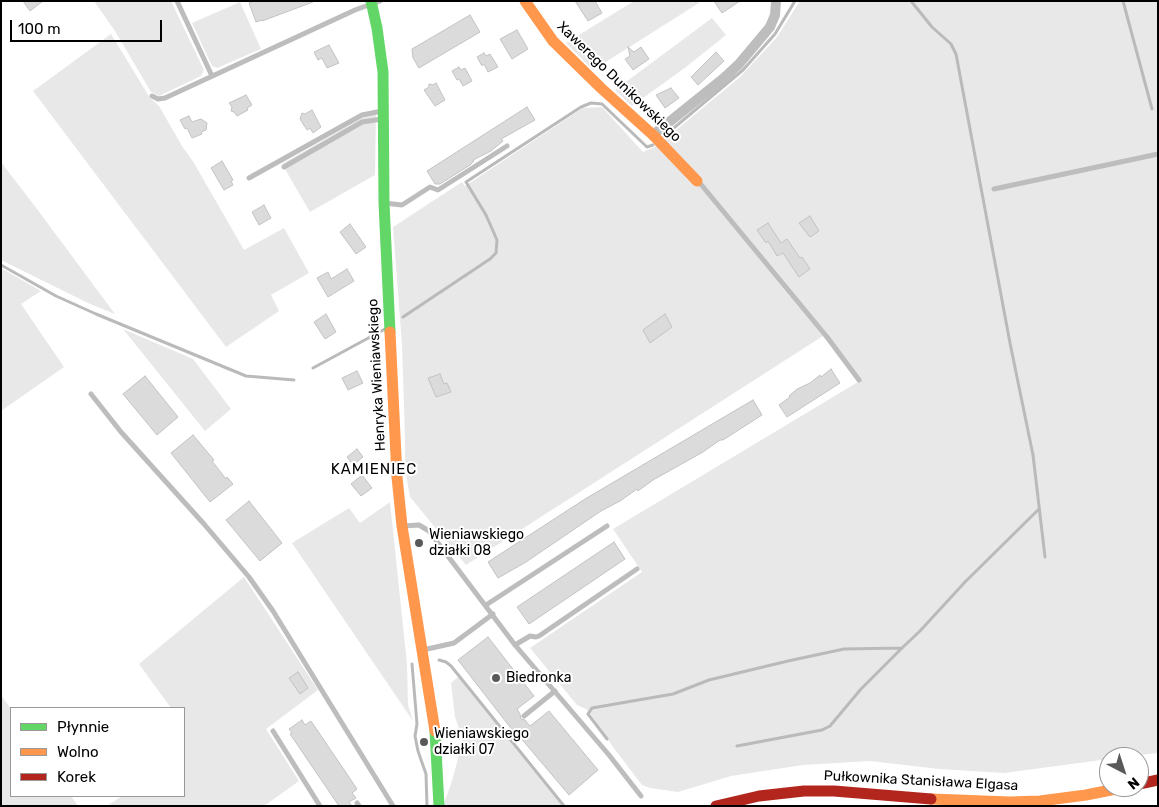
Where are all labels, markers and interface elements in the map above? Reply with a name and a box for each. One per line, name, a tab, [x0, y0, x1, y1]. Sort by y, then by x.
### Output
scale bar	[12, 10, 165, 42]
street label: Xawerego Dunikowskiego	[553, 18, 685, 146]
text: 100 m	[18, 20, 60, 38]
street label: Henryka Wieniawskiego	[365, 298, 389, 452]
district label: KAMIENIEC	[330, 461, 418, 479]
place label: Wieniawskiego działki 08	[429, 527, 524, 560]
marker: Wieniawskiego działki 08	[413, 537, 425, 549]
place label: Biedronka	[506, 670, 571, 686]
marker: Biedronka	[490, 672, 502, 684]
legend	[10, 707, 185, 797]
text: Płynnie	[57, 718, 109, 736]
place label: Wieniawskiego działki 07	[434, 726, 529, 759]
marker: Wieniawskiego działki 07	[418, 736, 430, 748]
text: Wolno	[57, 743, 99, 761]
north arrow	[1099, 747, 1149, 797]
text: Korek	[57, 768, 96, 786]
street label: Pułkownika Stanisława Elgasa	[823, 768, 1019, 794]
text: N	[1124, 773, 1143, 793]

